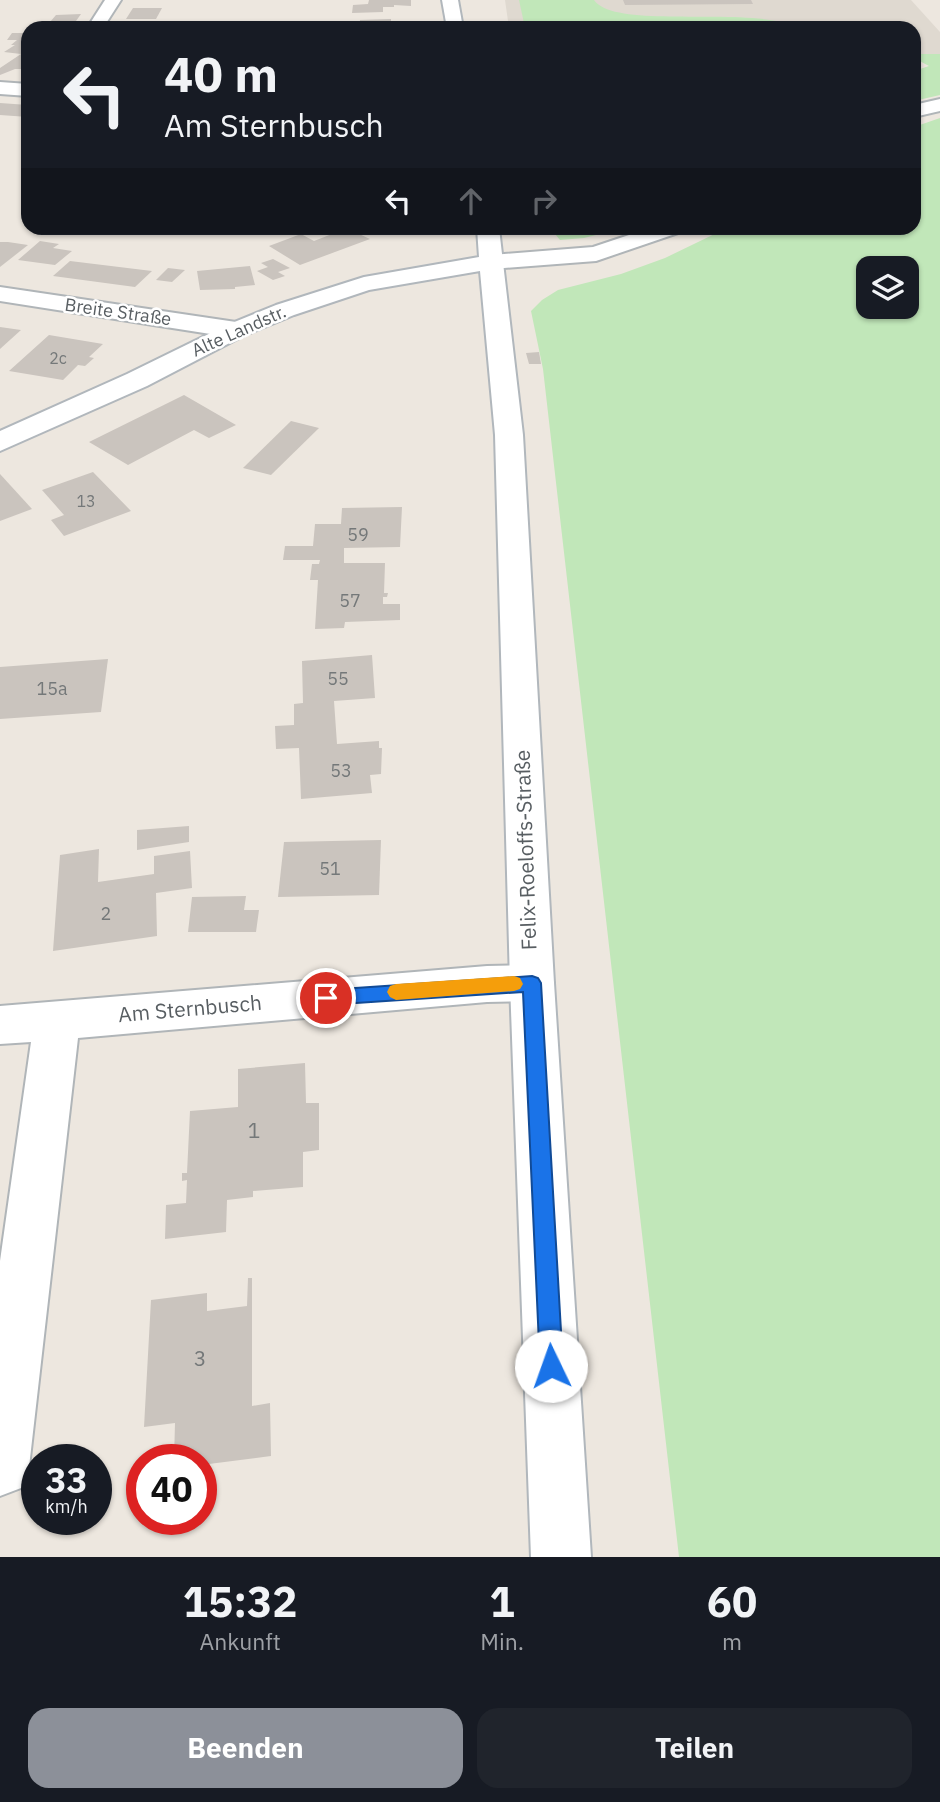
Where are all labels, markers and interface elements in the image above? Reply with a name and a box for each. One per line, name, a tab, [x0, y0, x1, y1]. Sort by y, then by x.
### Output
text: 40 m	[164, 42, 278, 105]
icon: left	[49, 49, 140, 140]
text: Am Sternbusch	[164, 104, 384, 146]
icon: left	[379, 182, 417, 220]
icon: ahead	[452, 182, 490, 220]
icon: right	[525, 182, 563, 220]
map controls	[856, 256, 919, 319]
button: layers	[856, 256, 919, 319]
street label: Breite Straße	[63, 293, 173, 330]
street label: Alte Landstr.	[188, 299, 290, 362]
house number: 2c	[49, 348, 67, 368]
house number: 13	[76, 491, 96, 511]
house number: 59	[347, 523, 369, 546]
house number: 57	[339, 589, 361, 612]
house number: 55	[327, 667, 349, 690]
house number: 15a	[36, 677, 68, 700]
street label: Felix-Roeloffs-Straße	[508, 749, 542, 951]
house number: 53	[330, 759, 352, 782]
house number: 51	[319, 857, 341, 880]
house number: 2	[101, 902, 111, 925]
pin	[296, 968, 356, 1028]
icon: arrive	[307, 979, 345, 1017]
street label: Am Sternbusch	[117, 988, 263, 1028]
house number: 1	[248, 1116, 260, 1144]
position arrow	[514, 1329, 588, 1403]
house number: 3	[194, 1344, 206, 1372]
speed limit sign: 40	[126, 1444, 217, 1535]
text: 33	[45, 1457, 88, 1503]
text: km/h	[45, 1495, 88, 1518]
text: 15:32	[183, 1574, 297, 1629]
text: 1	[490, 1574, 515, 1629]
text: 60	[707, 1574, 757, 1629]
text: Ankunft	[199, 1626, 281, 1656]
text: Min.	[480, 1626, 524, 1656]
text: m	[722, 1626, 742, 1656]
button: Beenden	[28, 1708, 463, 1788]
button: Teilen	[477, 1708, 912, 1788]

